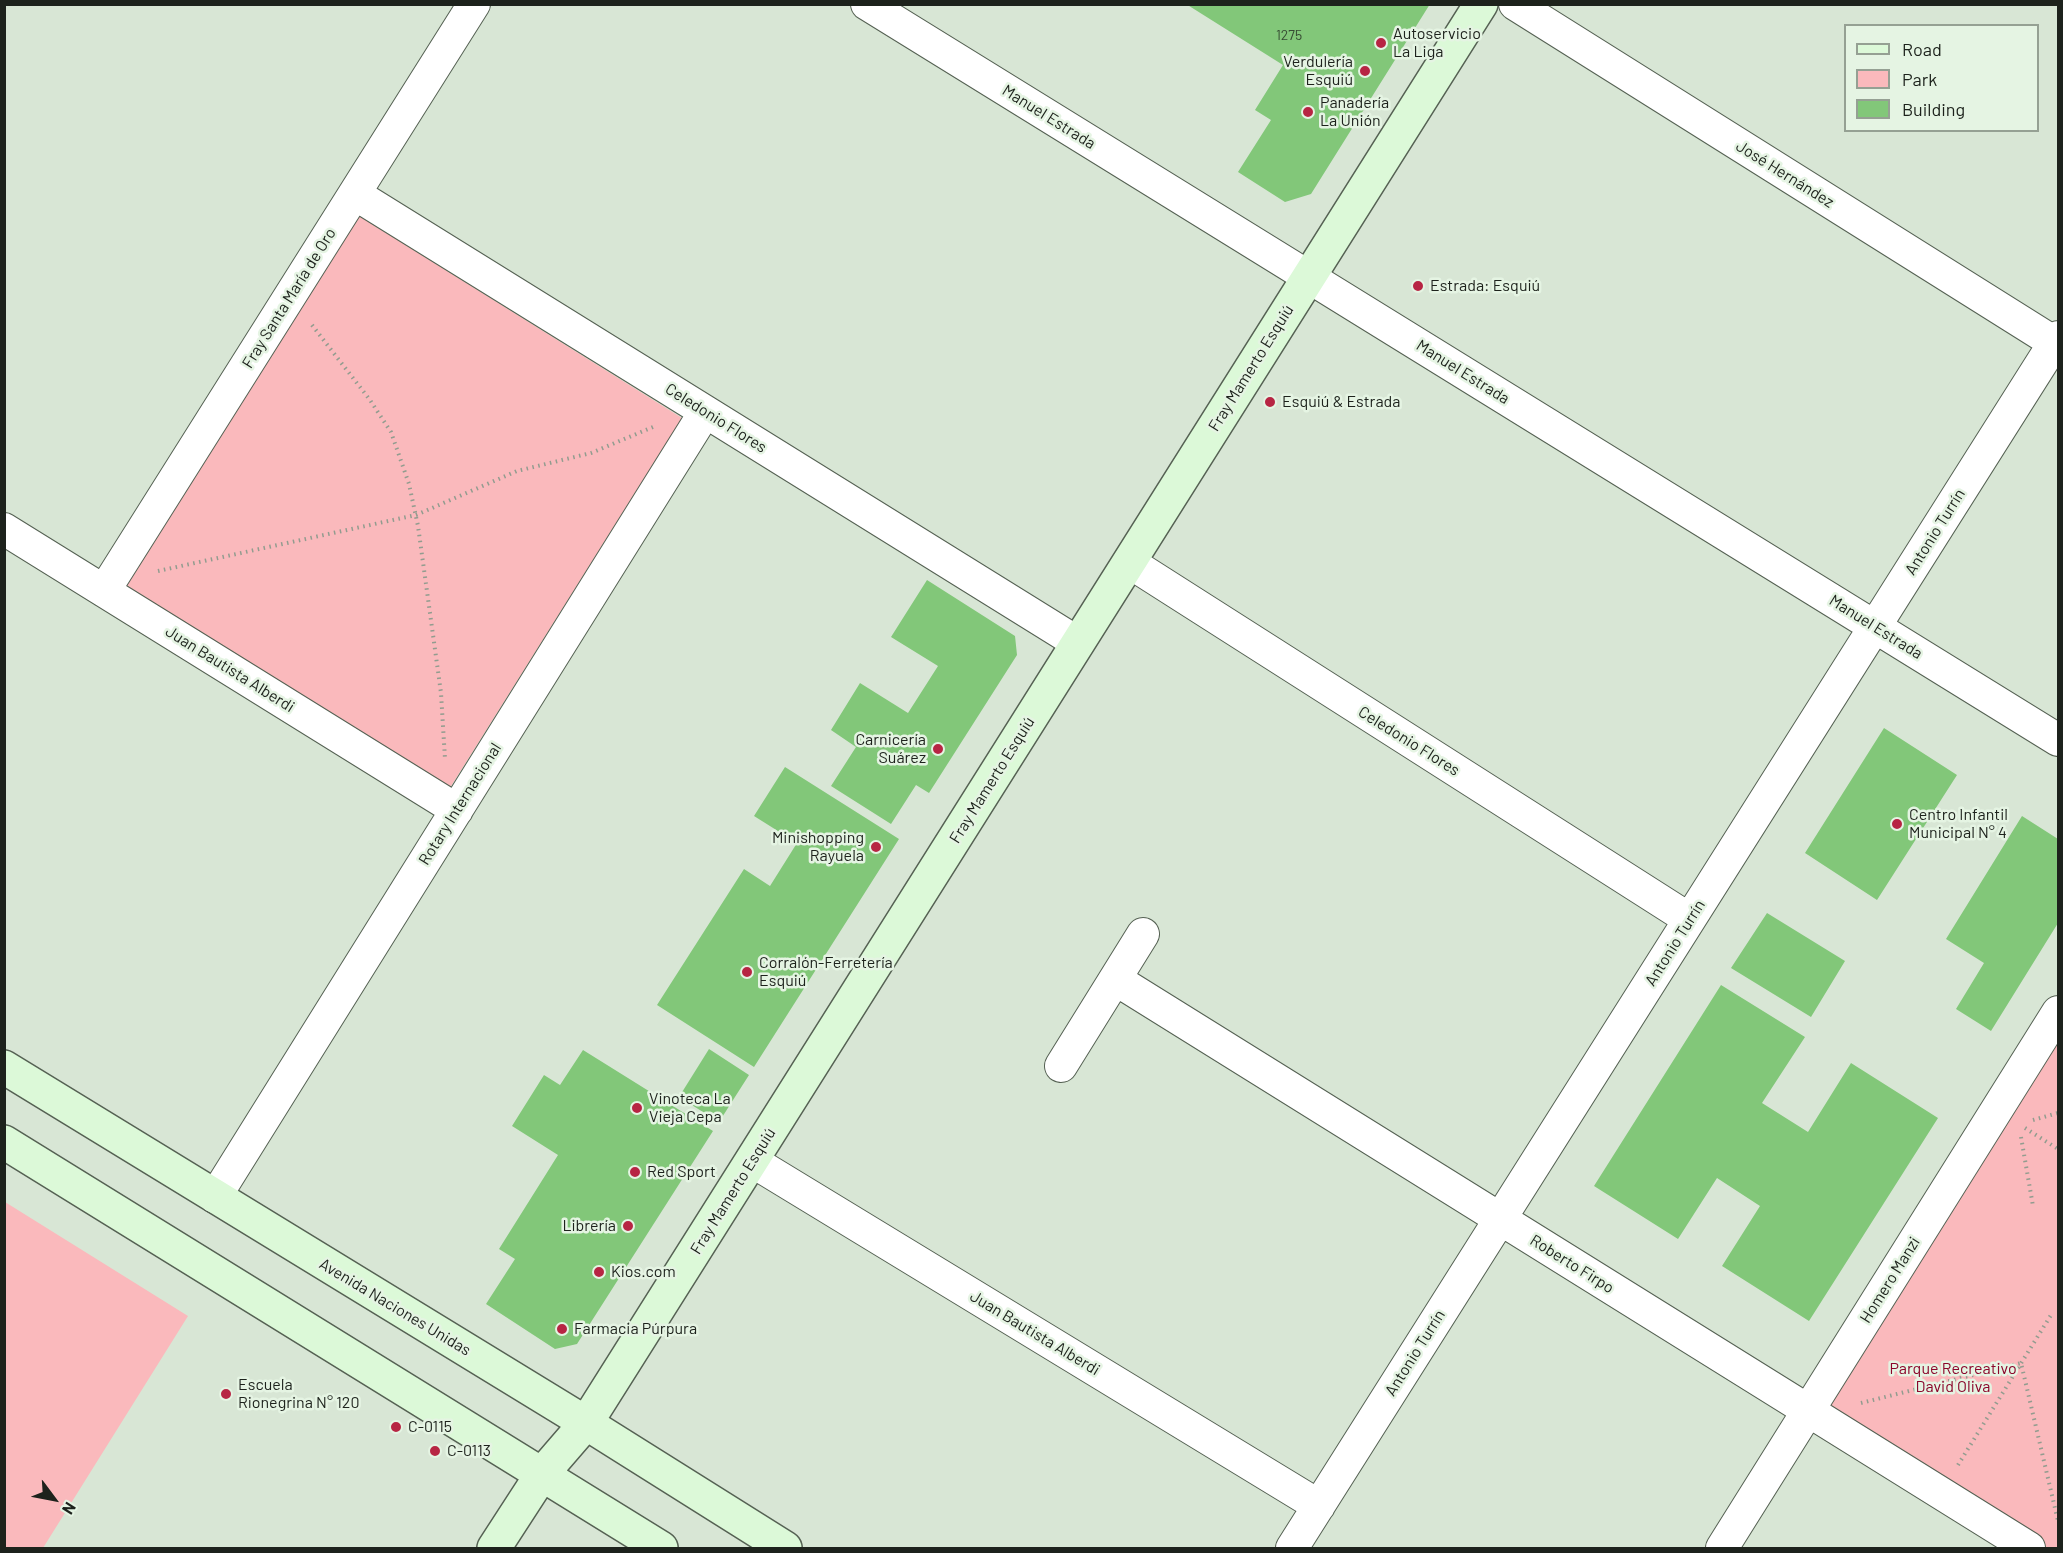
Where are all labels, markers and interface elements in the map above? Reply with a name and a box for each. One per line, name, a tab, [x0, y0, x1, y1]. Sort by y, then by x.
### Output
place label: Autoservicio La Liga	[1393, 24, 1481, 62]
legend	[1844, 24, 2039, 132]
house number: 1275	[1276, 27, 1302, 43]
marker: Autoservicio La Liga	[1374, 36, 1388, 50]
text: Road	[1902, 38, 1942, 60]
place label: Verdulería Esquiú	[1283, 52, 1353, 90]
marker: Verdulería Esquiú	[1358, 64, 1372, 78]
text: Park	[1902, 68, 1937, 90]
street label: Manuel Estrada	[999, 81, 1099, 153]
place label: Panadería La Unión	[1320, 93, 1389, 131]
text: Building	[1902, 98, 1965, 120]
marker: Panadería La Unión	[1301, 105, 1315, 119]
street label: José Hernández	[1732, 136, 1838, 212]
street label: Fray Santa María de Oro	[238, 224, 340, 372]
place label: Estrada: Esquiú	[1430, 276, 1540, 296]
marker: Estrada: Esquiú	[1411, 279, 1425, 293]
street label: Fray Mamerto Esquiú	[1204, 301, 1298, 435]
street label: Manuel Estrada	[1413, 336, 1513, 408]
street label: Celedonio Flores	[662, 379, 770, 457]
place label: Esquiú & Estrada	[1282, 392, 1400, 412]
marker: Esquiú & Estrada	[1263, 395, 1277, 409]
street label: Antonio Turrín	[1901, 485, 1969, 579]
street label: Manuel Estrada	[1826, 591, 1926, 663]
street label: Juan Bautista Alberdi	[162, 622, 298, 716]
street label: Celedonio Flores	[1355, 702, 1463, 780]
street label: Fray Mamerto Esquiú	[945, 713, 1039, 847]
place label: Carnicería Suárez	[856, 730, 926, 768]
street label: Rotary Internacional	[415, 739, 505, 869]
marker: Carnicería Suárez	[931, 742, 945, 756]
place label: Centro Infantil Municipal N° 4	[1909, 805, 2008, 843]
marker: Centro Infantil Municipal N° 4	[1890, 817, 1904, 831]
place label: Minishopping Rayuela	[772, 828, 864, 866]
marker: Minishopping Rayuela	[869, 840, 883, 854]
street label: Antonio Turrín	[1641, 896, 1709, 990]
place label: Corralón-Ferretería Esquiú	[759, 953, 893, 991]
marker: Corralón-Ferretería Esquiú	[740, 965, 754, 979]
place label: Vinoteca La Vieja Cepa	[649, 1089, 731, 1127]
marker: Vinoteca La Vieja Cepa	[630, 1101, 644, 1115]
street label: Fray Mamerto Esquiú	[686, 1124, 780, 1258]
place label: Red Sport	[647, 1162, 716, 1182]
marker: Red Sport	[628, 1165, 642, 1179]
place label: Librería	[562, 1216, 616, 1236]
marker: Librería	[621, 1219, 635, 1233]
street label: Roberto Firpo	[1526, 1231, 1618, 1297]
street label: Homero Manzi	[1856, 1233, 1924, 1327]
street label: Avenida Naciones Unidas	[316, 1254, 474, 1360]
place label: Kios.com	[611, 1262, 676, 1282]
marker: Kios.com	[592, 1265, 606, 1279]
street label: Juan Bautista Alberdi	[966, 1287, 1104, 1379]
street label: Antonio Turrín	[1381, 1306, 1449, 1400]
place label: Farmacia Púrpura	[574, 1319, 697, 1339]
marker: Farmacia Púrpura	[555, 1322, 569, 1336]
park label: Parque Recreativo David Oliva	[1889, 1359, 2017, 1397]
place label: Escuela Rionegrina N° 120	[238, 1375, 359, 1413]
marker: Escuela Rionegrina N° 120	[219, 1387, 233, 1401]
place label: C-0115	[408, 1417, 452, 1437]
marker: C-0115	[389, 1420, 403, 1434]
place label: C-0113	[447, 1441, 491, 1461]
marker: C-0113	[428, 1444, 442, 1458]
north arrow	[24, 1469, 84, 1529]
text: N	[59, 1499, 81, 1518]

